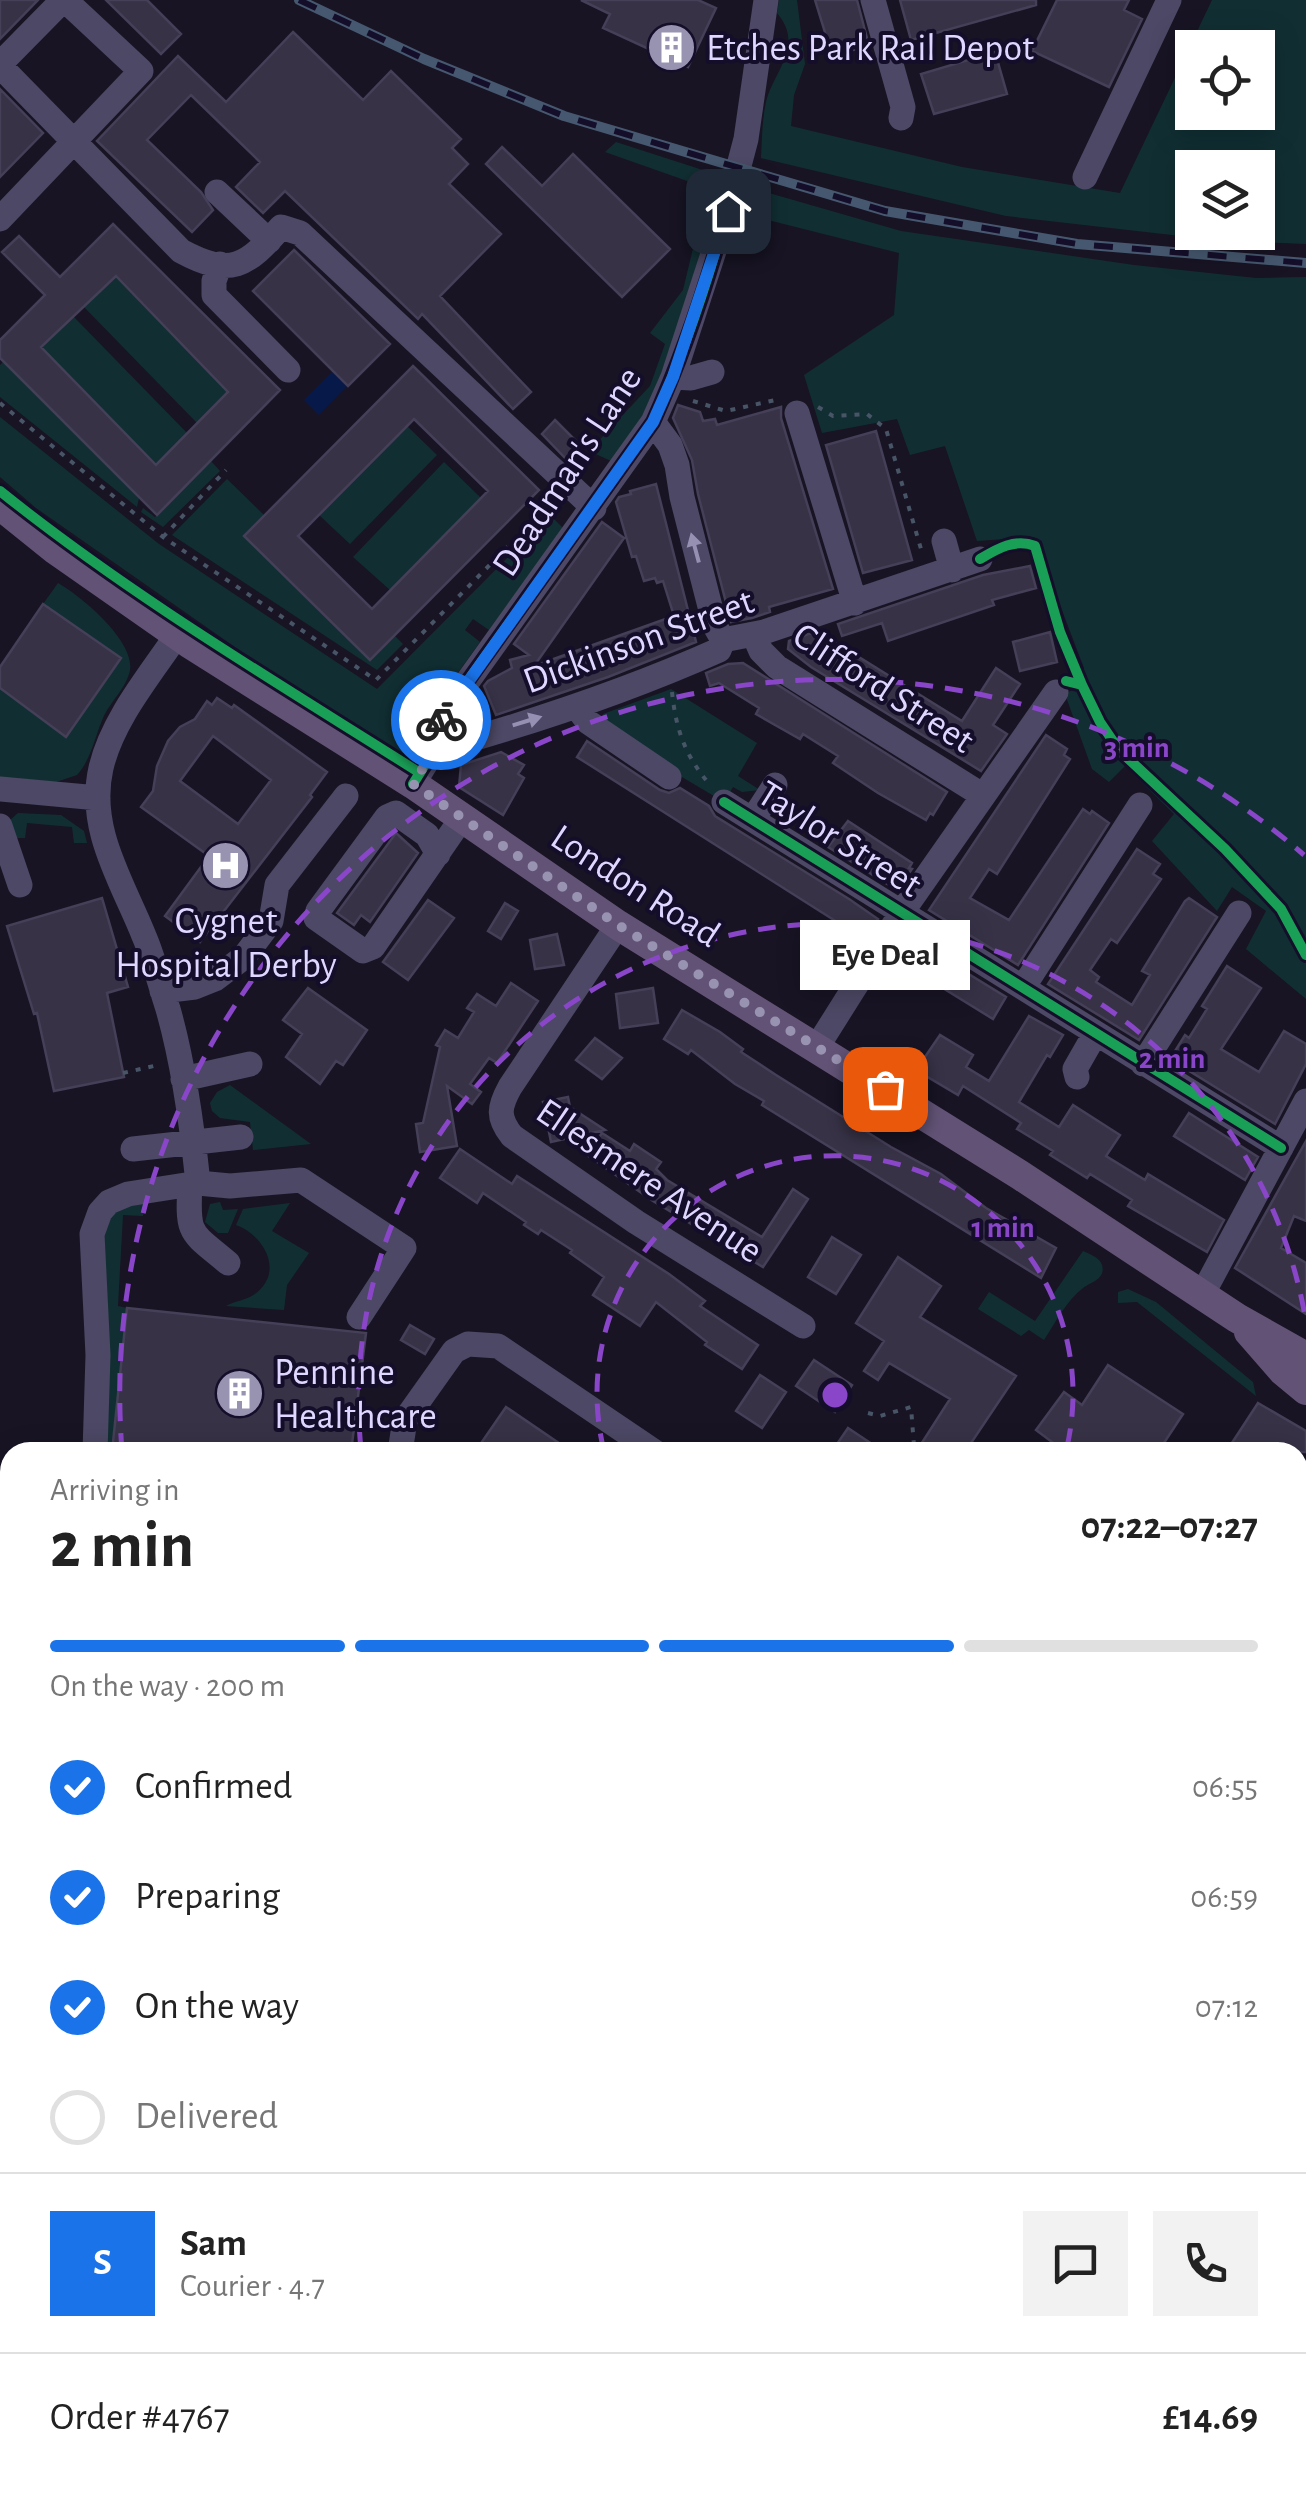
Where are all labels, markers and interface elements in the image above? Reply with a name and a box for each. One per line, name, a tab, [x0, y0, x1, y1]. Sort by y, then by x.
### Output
building icon: Etches Park Rail Depot	[645, 21, 697, 73]
place label: Etches Park Rail Depot	[706, 30, 1034, 68]
map controls	[1175, 30, 1275, 250]
button: locate	[1175, 30, 1275, 130]
button: layers	[1175, 150, 1275, 250]
pin	[686, 169, 771, 254]
icon: home	[701, 184, 756, 239]
street label: Deadman's Lane	[486, 361, 649, 583]
one-way arrow	[686, 532, 702, 563]
street label: Dickinson Street	[518, 583, 759, 701]
street label: Clifford Street	[786, 616, 980, 761]
courier	[391, 670, 491, 770]
icon: bike	[414, 693, 469, 748]
one-way arrow	[512, 713, 542, 728]
text: 3 min	[1104, 733, 1170, 763]
street label: Taylor Street	[750, 775, 927, 905]
street label: London Road	[544, 818, 726, 955]
hospital icon: Cygnet Hospital Derby	[200, 840, 252, 892]
place label: Cygnet Hospital Derby	[115, 903, 337, 985]
callout: Eye Deal	[800, 919, 970, 989]
text: Eye Deal	[830, 939, 940, 971]
text: 2 min	[1139, 1044, 1205, 1074]
pin	[843, 1047, 928, 1132]
icon: bag	[858, 1062, 913, 1117]
street label: Ellesmere Avenue	[529, 1092, 769, 1271]
text: 1 min	[971, 1213, 1035, 1243]
place label: Pennine Healthcare	[274, 1354, 437, 1436]
building icon: Pennine Healthcare	[213, 1367, 265, 1419]
centre of rings	[817, 1377, 853, 1413]
text: Arriving in	[50, 1474, 179, 1506]
text: 07:22–07:27	[1081, 1508, 1258, 1546]
text: 2 min	[50, 1514, 194, 1579]
text: On the way · 200 m	[50, 1670, 285, 1702]
icon: check	[50, 1760, 105, 1815]
text: Confirmed	[135, 1768, 292, 1806]
text: 06:55	[1192, 1771, 1258, 1803]
icon: check	[50, 1870, 105, 1925]
text: Preparing	[135, 1878, 280, 1916]
text: 06:59	[1190, 1881, 1258, 1913]
icon: check	[50, 1980, 105, 2035]
text: On the way	[135, 1988, 299, 2026]
text: 07:12	[1195, 1991, 1258, 2023]
text: Delivered	[135, 2098, 278, 2136]
button: chat	[1023, 2211, 1128, 2316]
button: phone	[1153, 2211, 1258, 2316]
text: Sam	[180, 2225, 247, 2263]
text: S	[93, 2244, 112, 2282]
text: Courier · 4.7	[180, 2270, 325, 2302]
text: Order #4767	[50, 2399, 230, 2437]
text: £14.69	[1163, 2399, 1258, 2437]

